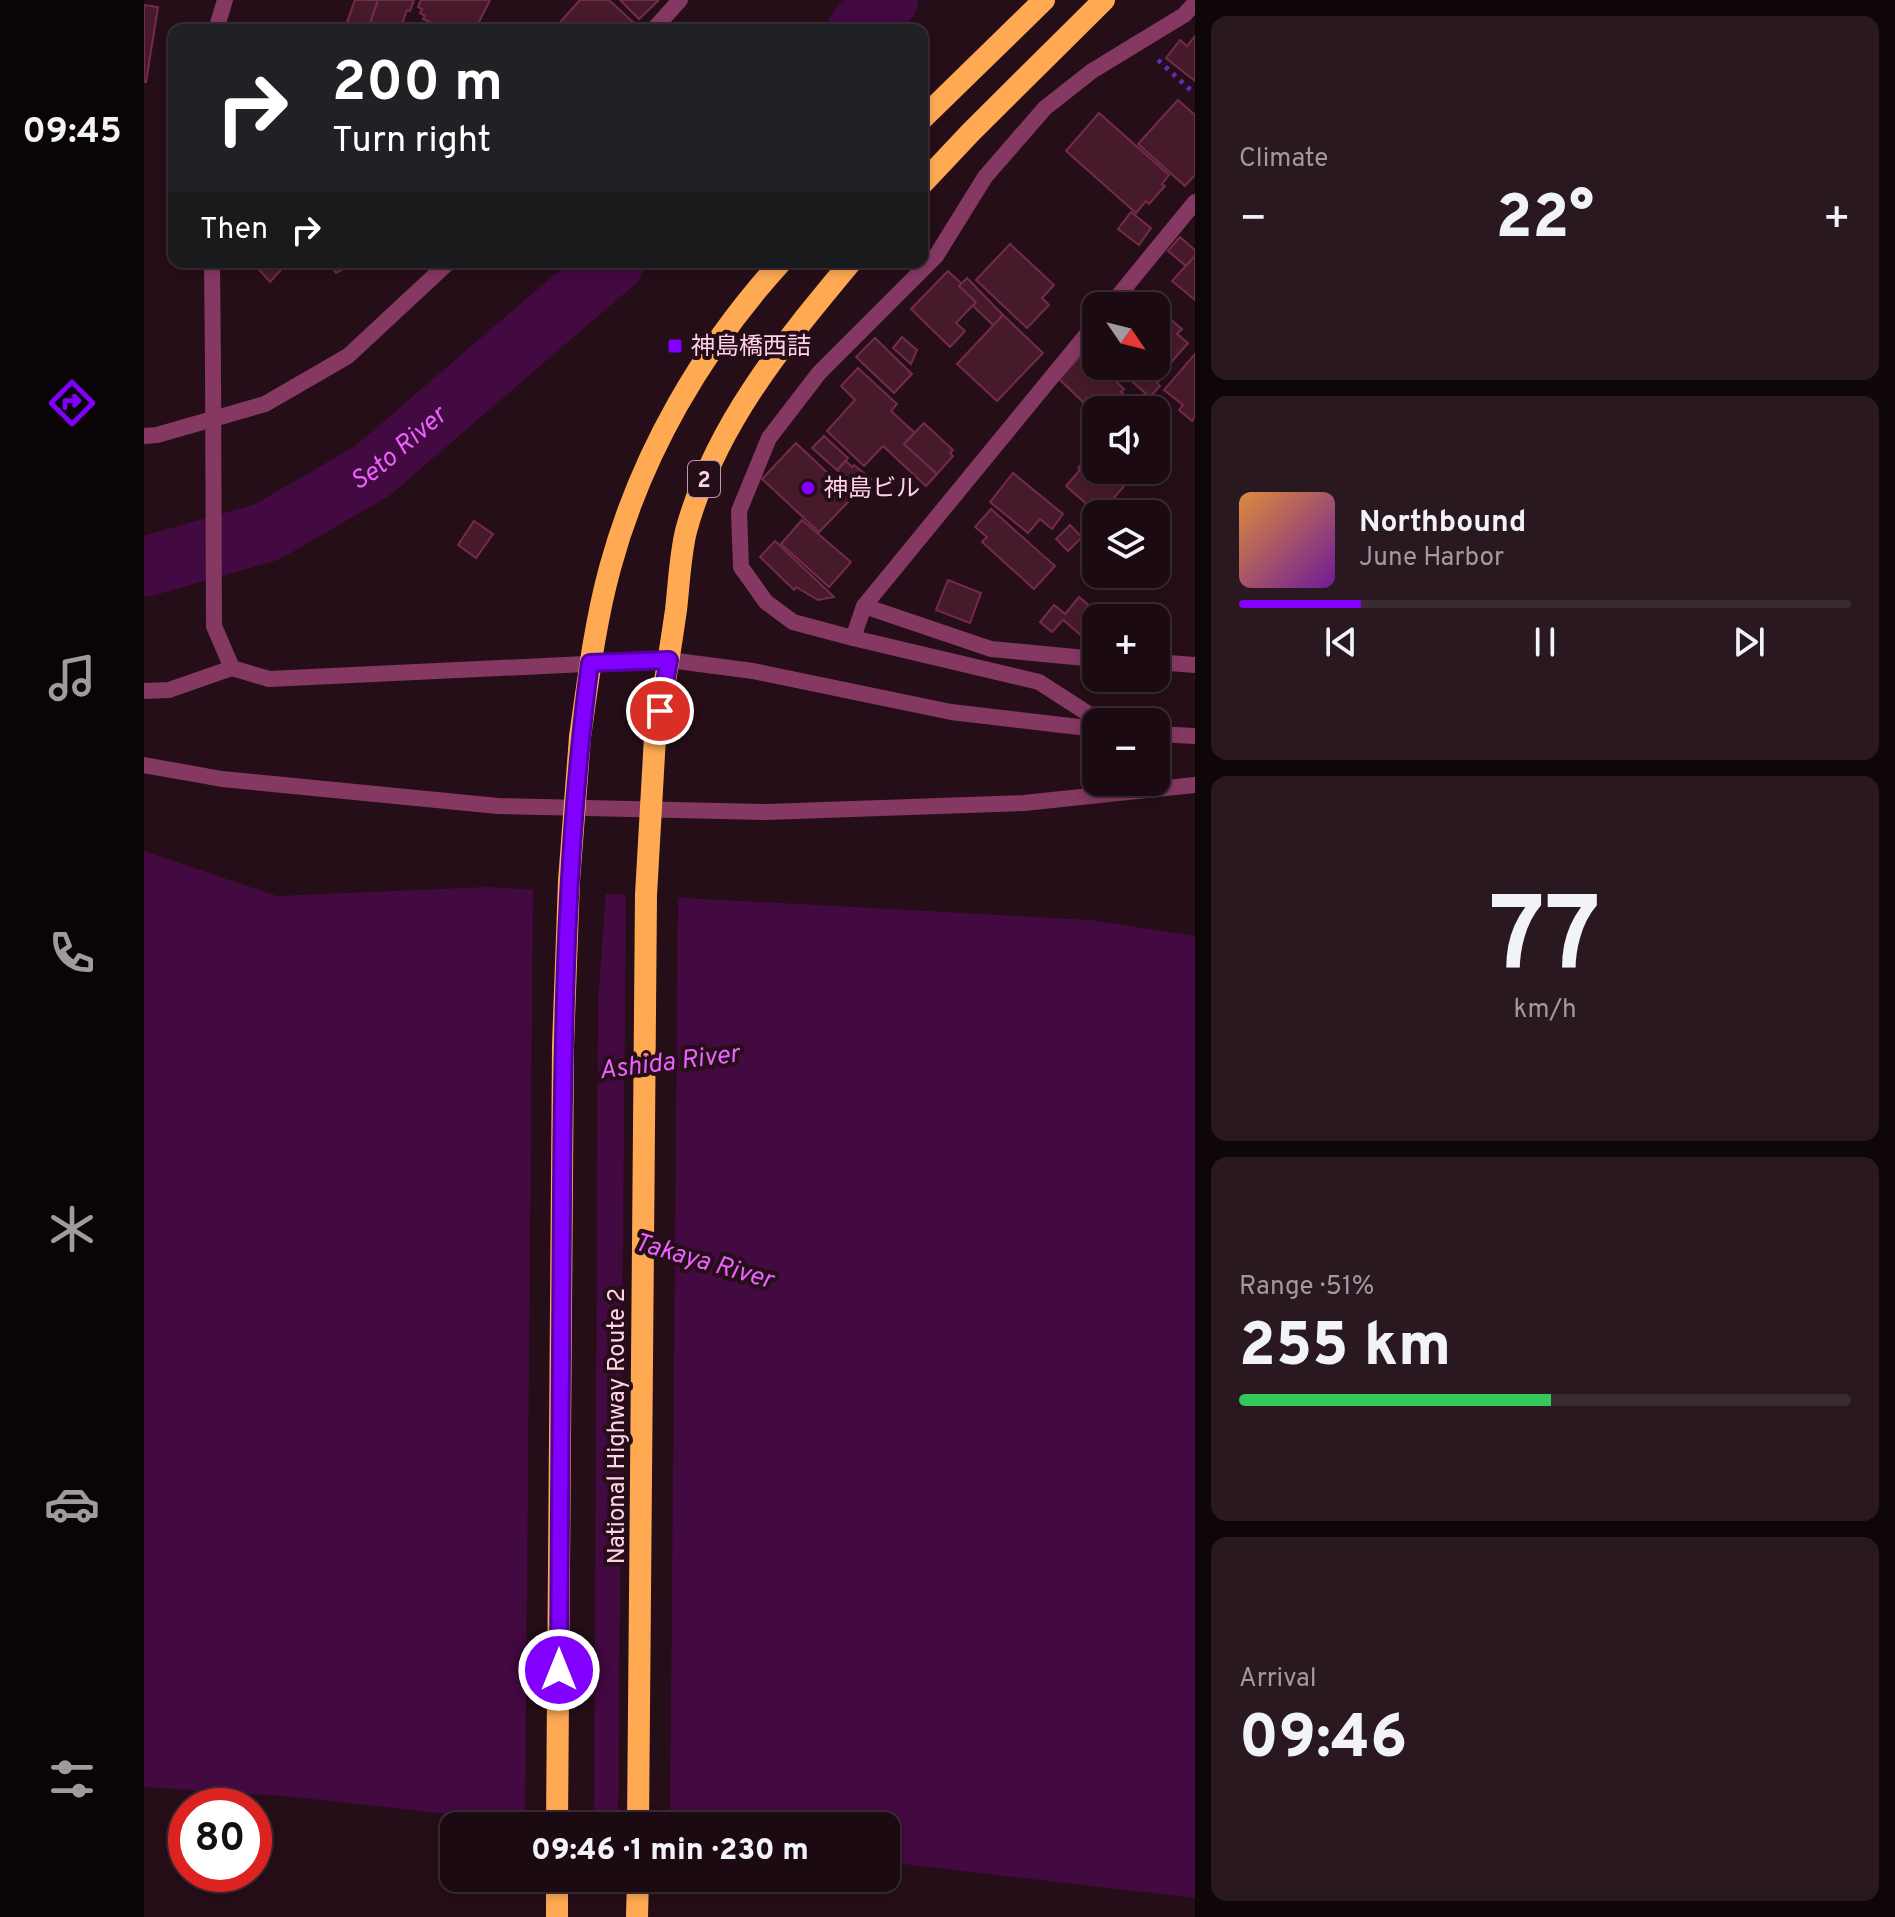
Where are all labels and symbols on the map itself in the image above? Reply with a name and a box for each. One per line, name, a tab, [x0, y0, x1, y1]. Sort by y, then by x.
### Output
north arrow	[1082, 292, 1170, 380]
place label: 神島橋西詰	[691, 333, 811, 363]
marker: 神島橋西詰	[666, 337, 684, 355]
water label: Seto River	[345, 399, 456, 499]
road number: 2	[688, 461, 720, 497]
place label: 神島ビル	[824, 475, 920, 505]
marker: 神島ビル	[799, 479, 817, 497]
pin	[626, 677, 694, 745]
water label: Ashida River	[597, 1038, 743, 1088]
water label: Takaya River	[630, 1227, 779, 1299]
street label: National Highway Route 2	[603, 1288, 633, 1564]
position arrow	[517, 1628, 601, 1712]
speed limit sign: 80	[168, 1788, 272, 1892]

